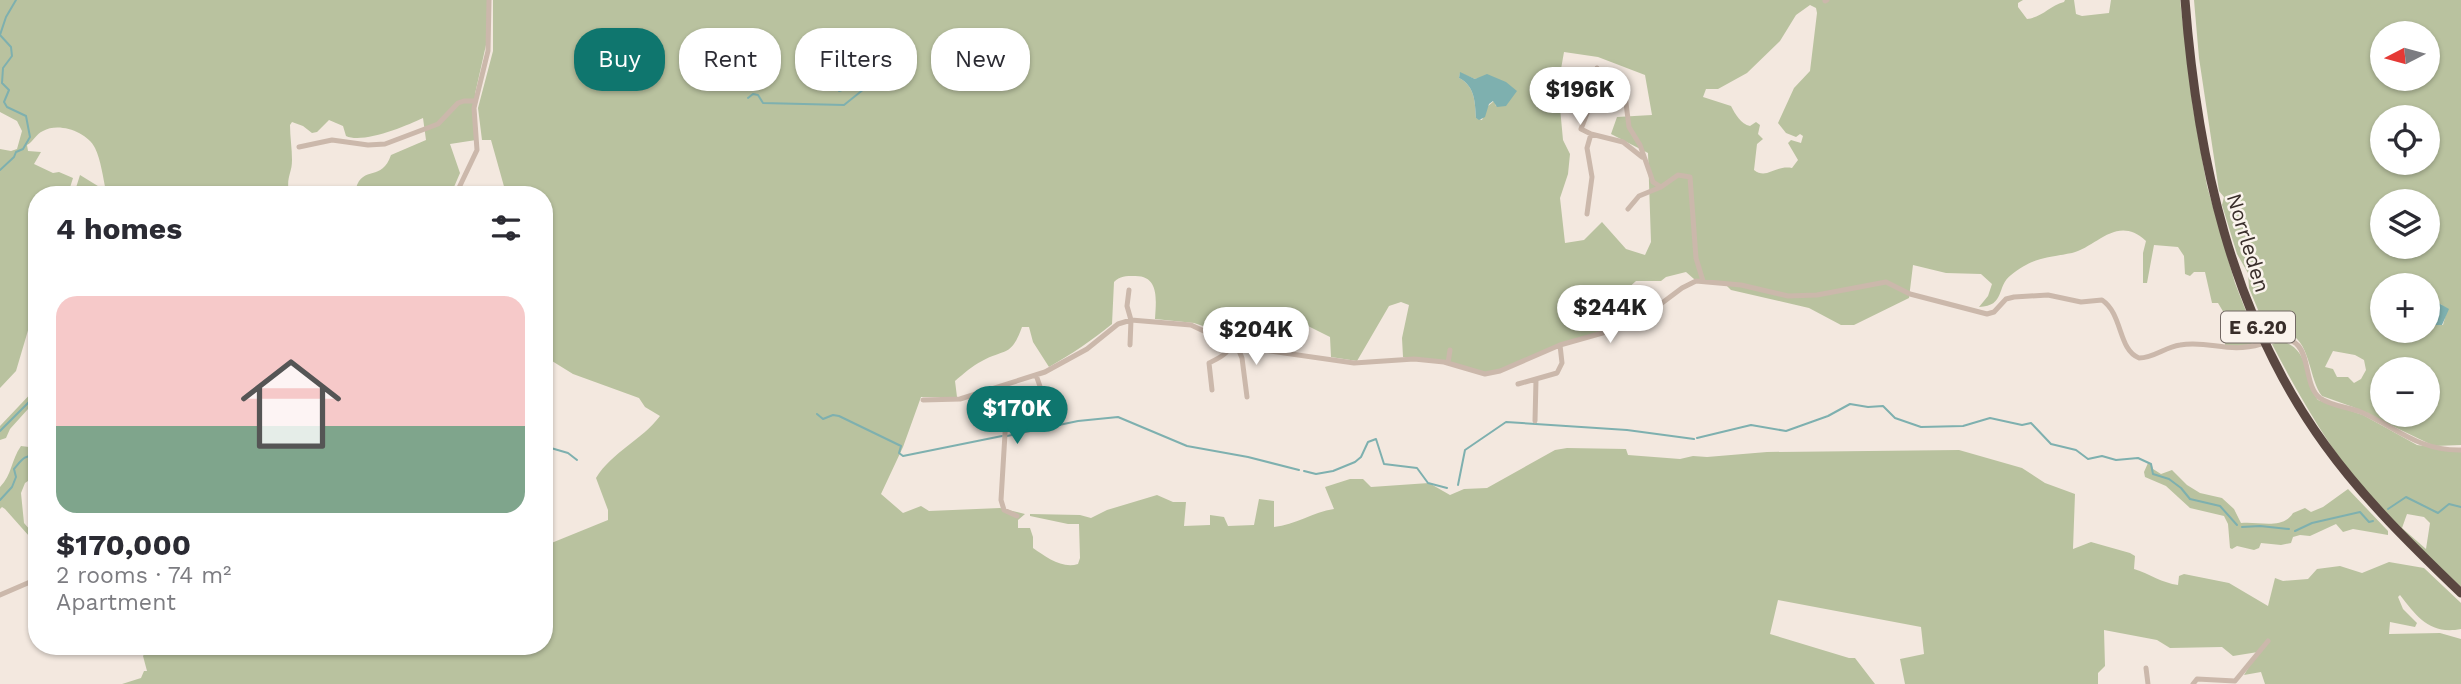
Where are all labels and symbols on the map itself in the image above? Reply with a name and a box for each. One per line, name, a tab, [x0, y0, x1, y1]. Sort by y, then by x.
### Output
north arrow	[2370, 21, 2440, 91]
pin: $196K	[1531, 68, 1629, 127]
street label: Norrleden	[2222, 191, 2275, 295]
pin: $244K	[1561, 286, 1659, 345]
pin: $204K	[1207, 308, 1305, 367]
road number: E 6.20	[2221, 312, 2295, 342]
pin: $170K	[968, 386, 1066, 446]

